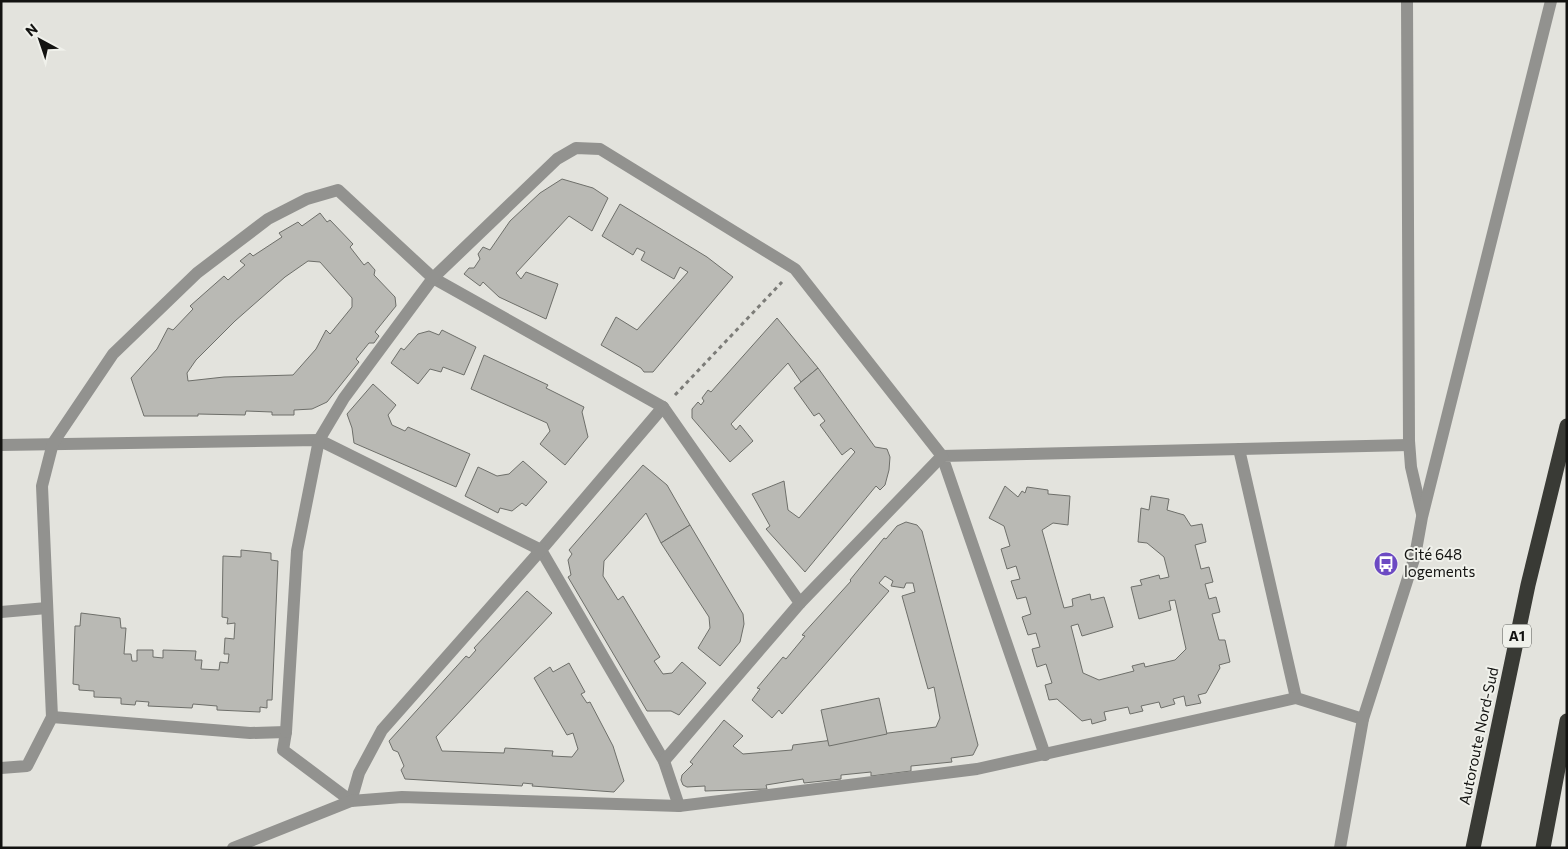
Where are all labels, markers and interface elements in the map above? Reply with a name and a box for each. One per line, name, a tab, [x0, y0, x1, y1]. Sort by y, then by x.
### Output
north arrow	[15, 15, 65, 65]
text: N	[22, 20, 41, 40]
place label: Cité 648 logements	[1404, 545, 1475, 580]
bus stop icon: Cité 648 logements	[1373, 551, 1399, 577]
road number: A1	[1503, 624, 1531, 648]
street label: Autoroute Nord-Sud	[1455, 665, 1501, 806]

